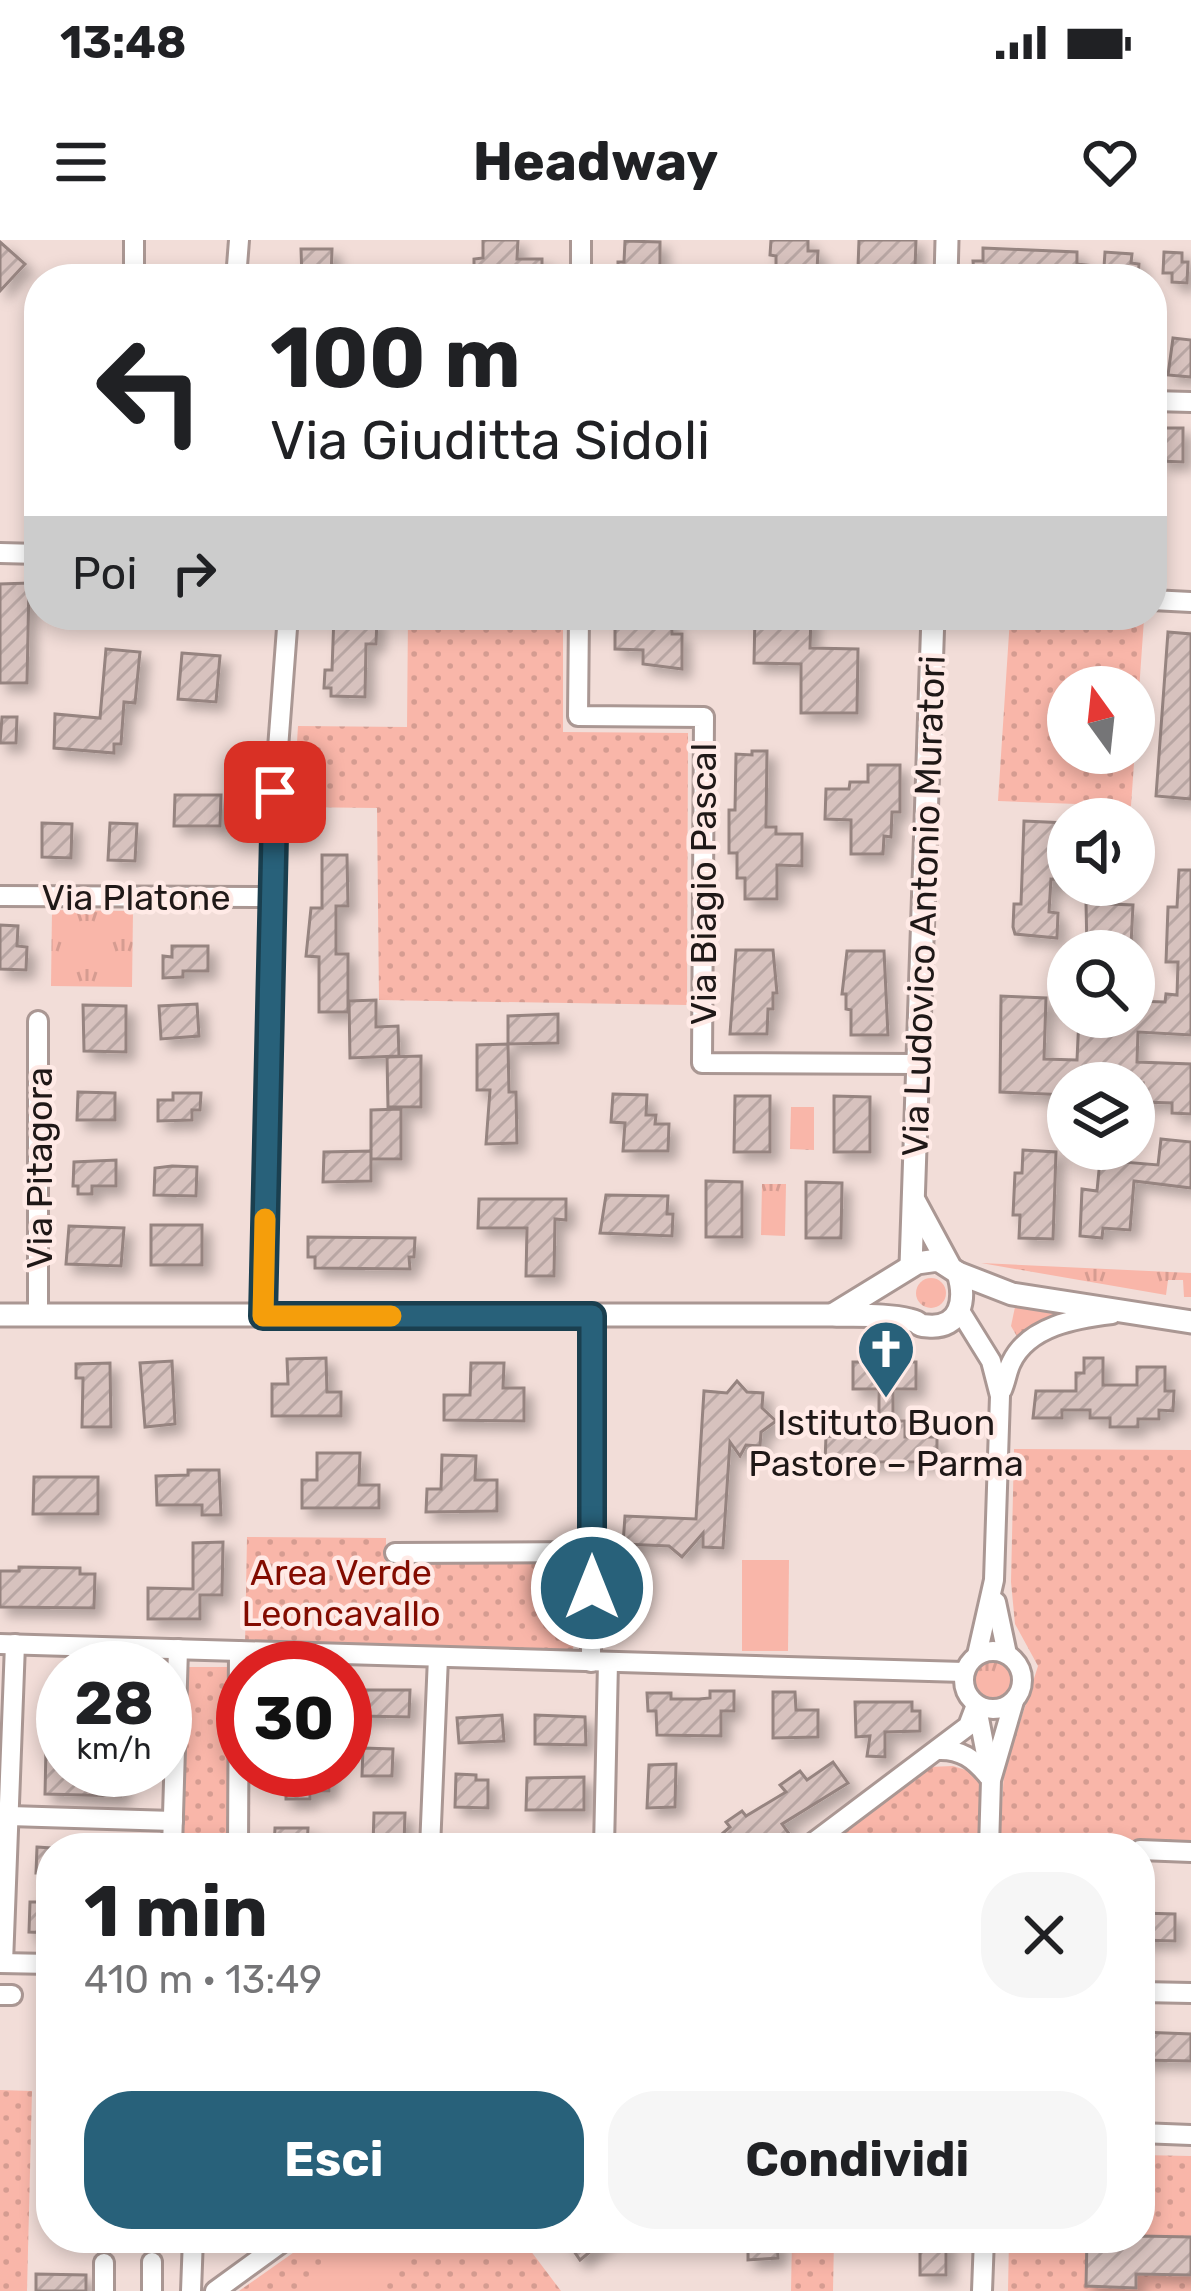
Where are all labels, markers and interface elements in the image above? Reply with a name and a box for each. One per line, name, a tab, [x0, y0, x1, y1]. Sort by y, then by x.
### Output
text: 13:48	[60, 16, 186, 69]
icon: menu	[48, 129, 114, 195]
icon: heart	[1077, 129, 1143, 195]
text: Headway	[473, 130, 718, 194]
text: 100 m	[270, 308, 521, 408]
icon: left	[72, 312, 228, 468]
text: Via Giuditta Sidoli	[270, 409, 710, 473]
icon: right	[161, 540, 227, 606]
text: Poi	[72, 547, 137, 600]
street label: Via Ludovico Antonio Muratori	[893, 655, 954, 1157]
north arrow	[1047, 666, 1155, 774]
map controls	[1047, 666, 1155, 1170]
pin	[224, 741, 326, 843]
street label: Via Biagio Pascal	[682, 743, 725, 1025]
icon: arrive	[242, 759, 308, 825]
button: sound	[1047, 798, 1155, 906]
street label: Via Platone	[41, 876, 231, 919]
button: search	[1047, 930, 1155, 1038]
button: layers	[1047, 1062, 1155, 1170]
street label: Via Pitagora	[18, 1067, 61, 1269]
church icon: Istituto Buon Pastore – Parma	[855, 1318, 917, 1400]
place label: Istituto Buon Pastore – Parma	[748, 1401, 1024, 1485]
position arrow	[529, 1525, 655, 1651]
park label: Area Verde Leoncavallo	[241, 1551, 441, 1635]
speed limit sign: 30	[216, 1641, 372, 1797]
text: 28	[74, 1668, 154, 1739]
text: km/h	[77, 1731, 151, 1767]
text: 1 min	[84, 1869, 268, 1954]
button: close	[981, 1872, 1107, 1998]
text: 410 m · 13:49	[84, 1957, 322, 2003]
button: Esci	[84, 2091, 584, 2229]
button: Condividi	[608, 2091, 1107, 2229]

